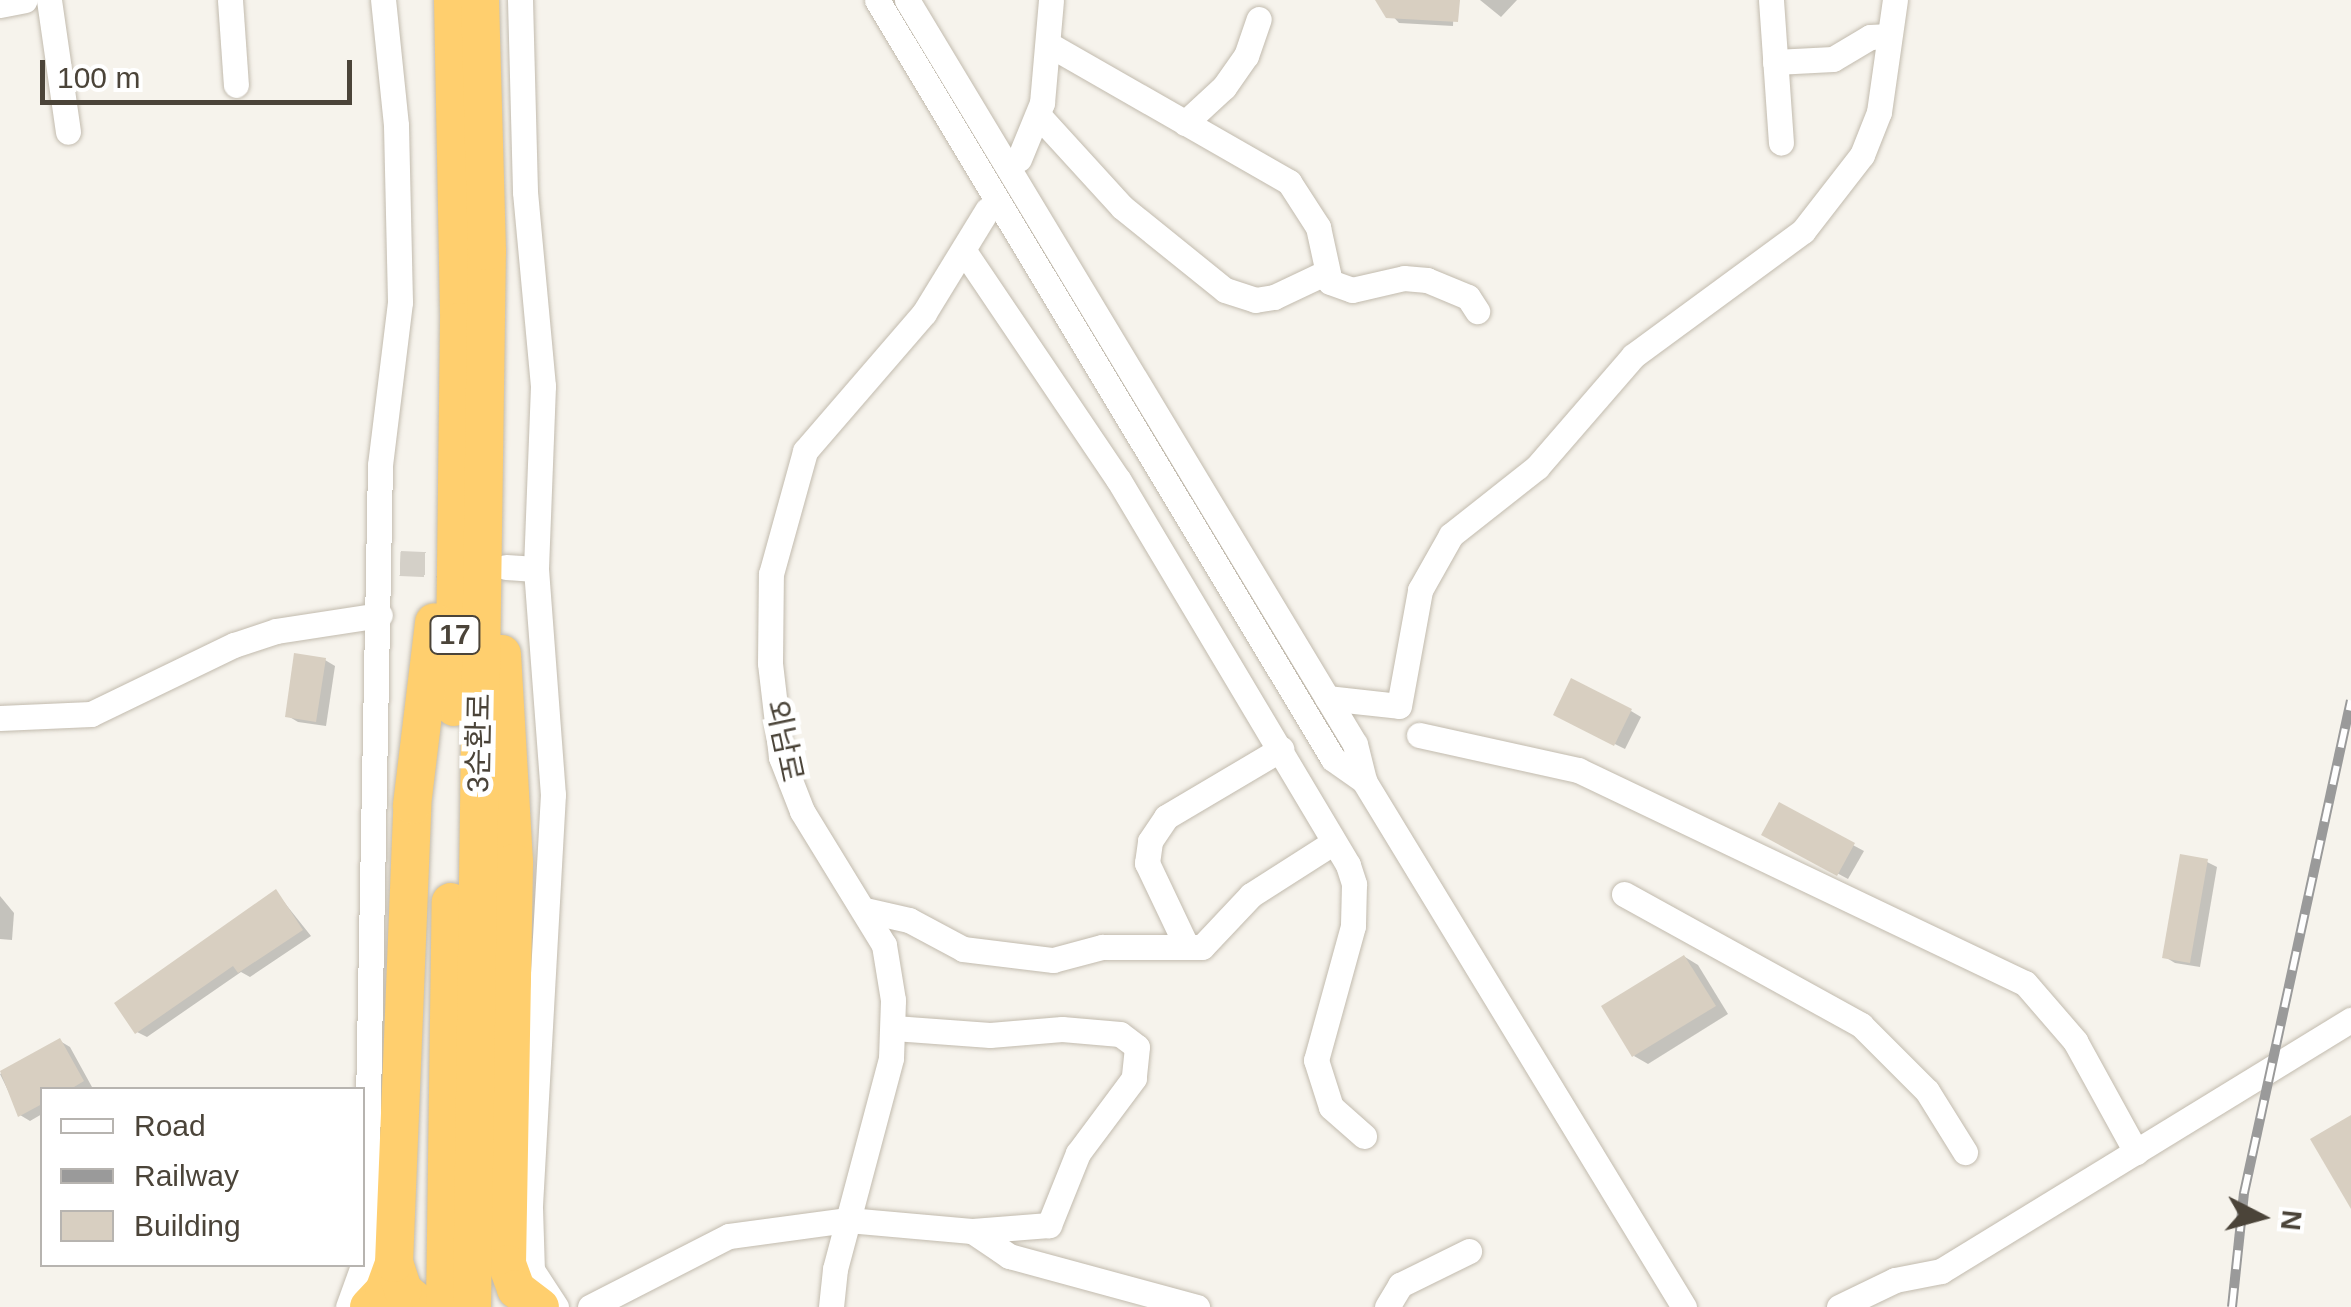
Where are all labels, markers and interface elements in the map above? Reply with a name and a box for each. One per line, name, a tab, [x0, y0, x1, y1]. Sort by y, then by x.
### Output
scale bar	[45, 40, 358, 102]
text: 100 m	[57, 61, 140, 94]
road number: 17	[428, 612, 482, 658]
street label: 3순환로	[460, 693, 498, 793]
street label: 외남로	[758, 697, 810, 785]
legend	[40, 1087, 365, 1267]
text: Road	[134, 1109, 206, 1142]
text: Railway	[134, 1159, 239, 1192]
north arrow	[2211, 1167, 2311, 1267]
text: N	[2275, 1208, 2308, 1232]
text: Building	[134, 1209, 241, 1242]

